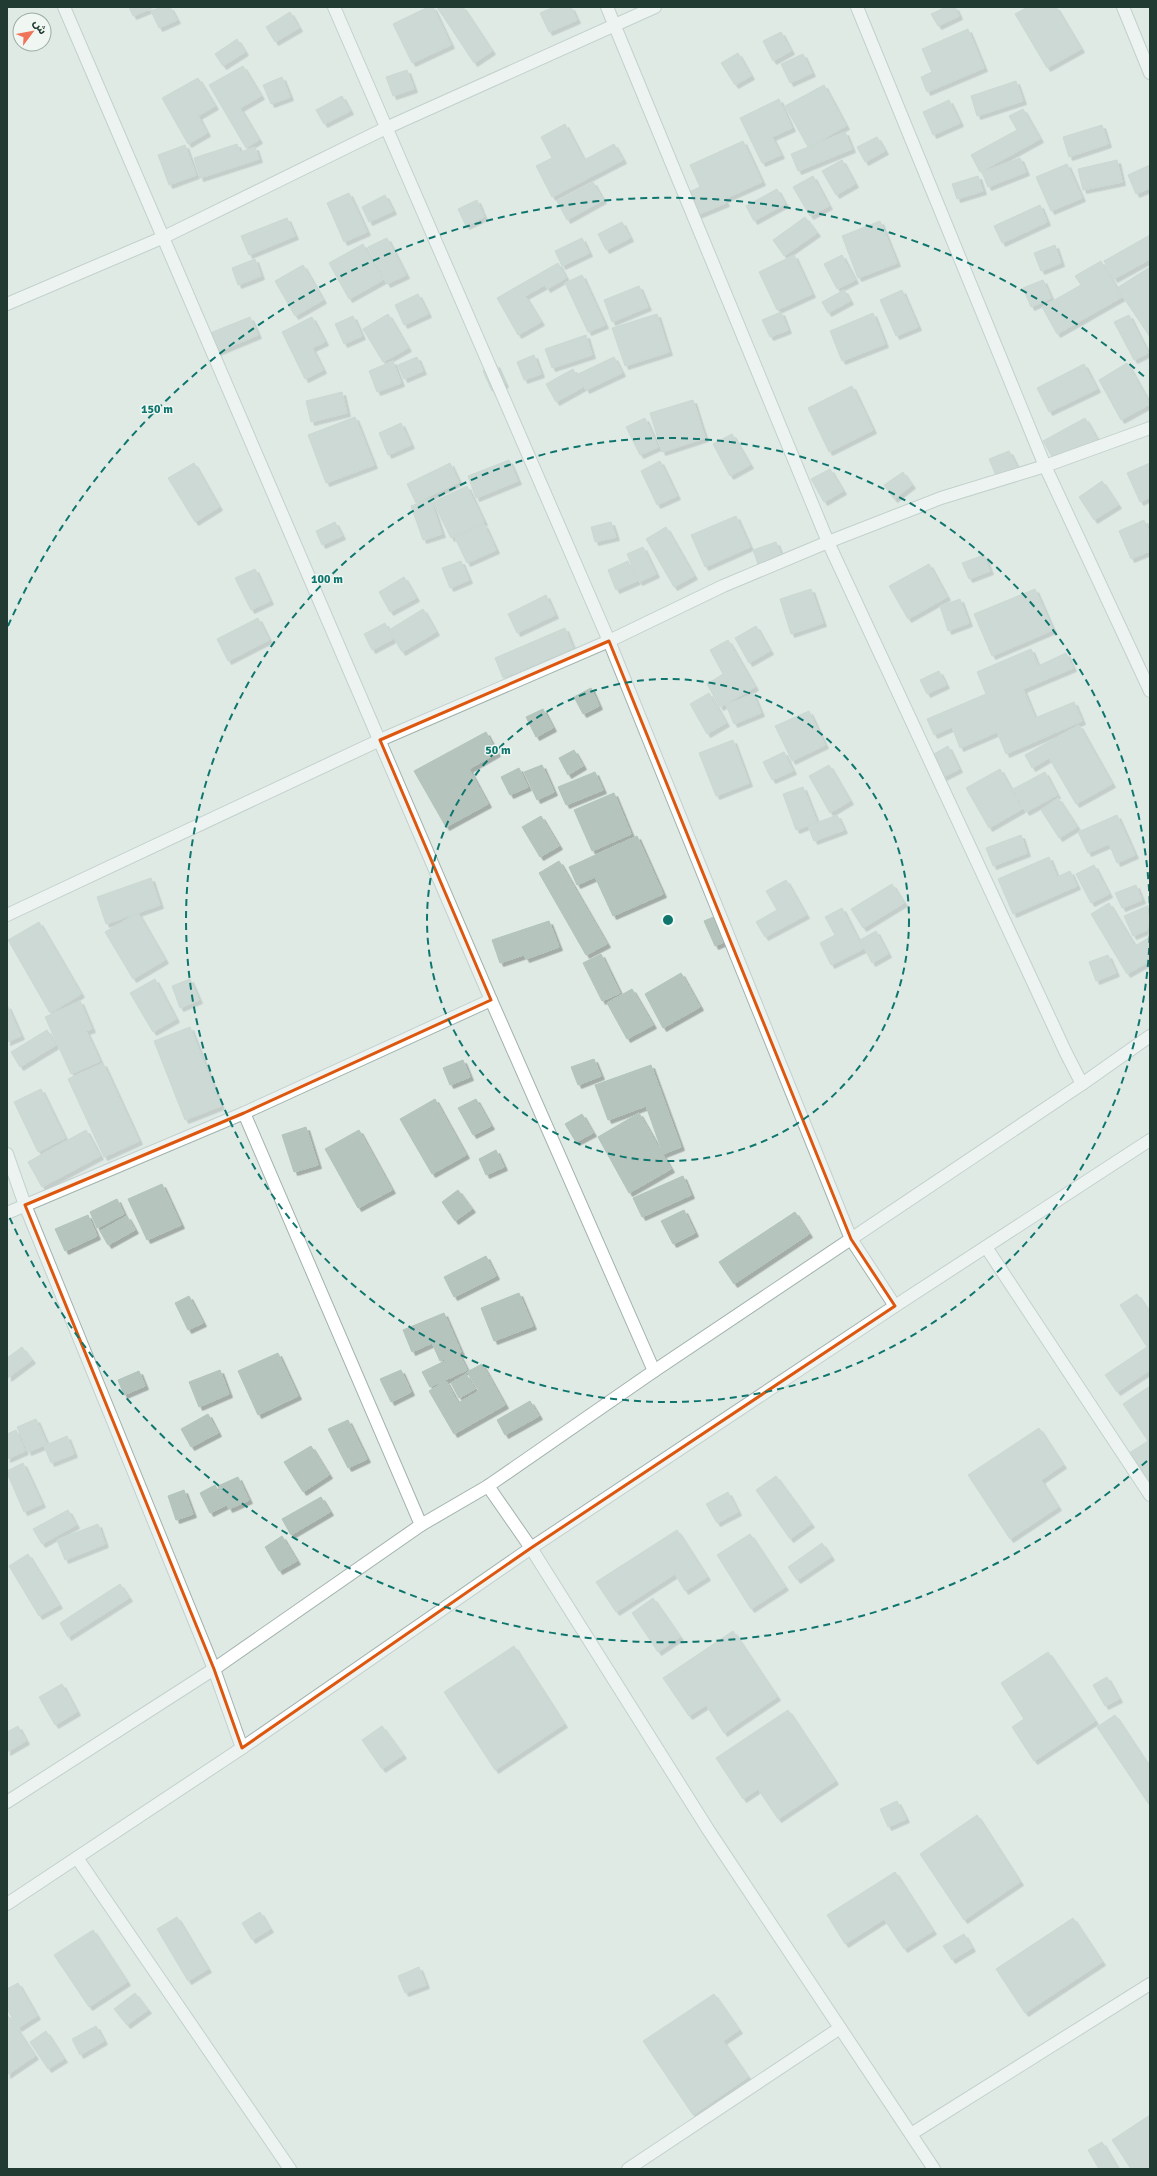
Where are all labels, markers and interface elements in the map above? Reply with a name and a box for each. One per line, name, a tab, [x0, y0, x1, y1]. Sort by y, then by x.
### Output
north arrow	[12, 12, 52, 52]
text: ش	[31, 17, 50, 37]
text: 150 m	[141, 402, 173, 417]
text: 100 m	[311, 572, 343, 587]
text: 50 m	[485, 743, 511, 758]
centre of rings	[661, 913, 675, 927]

